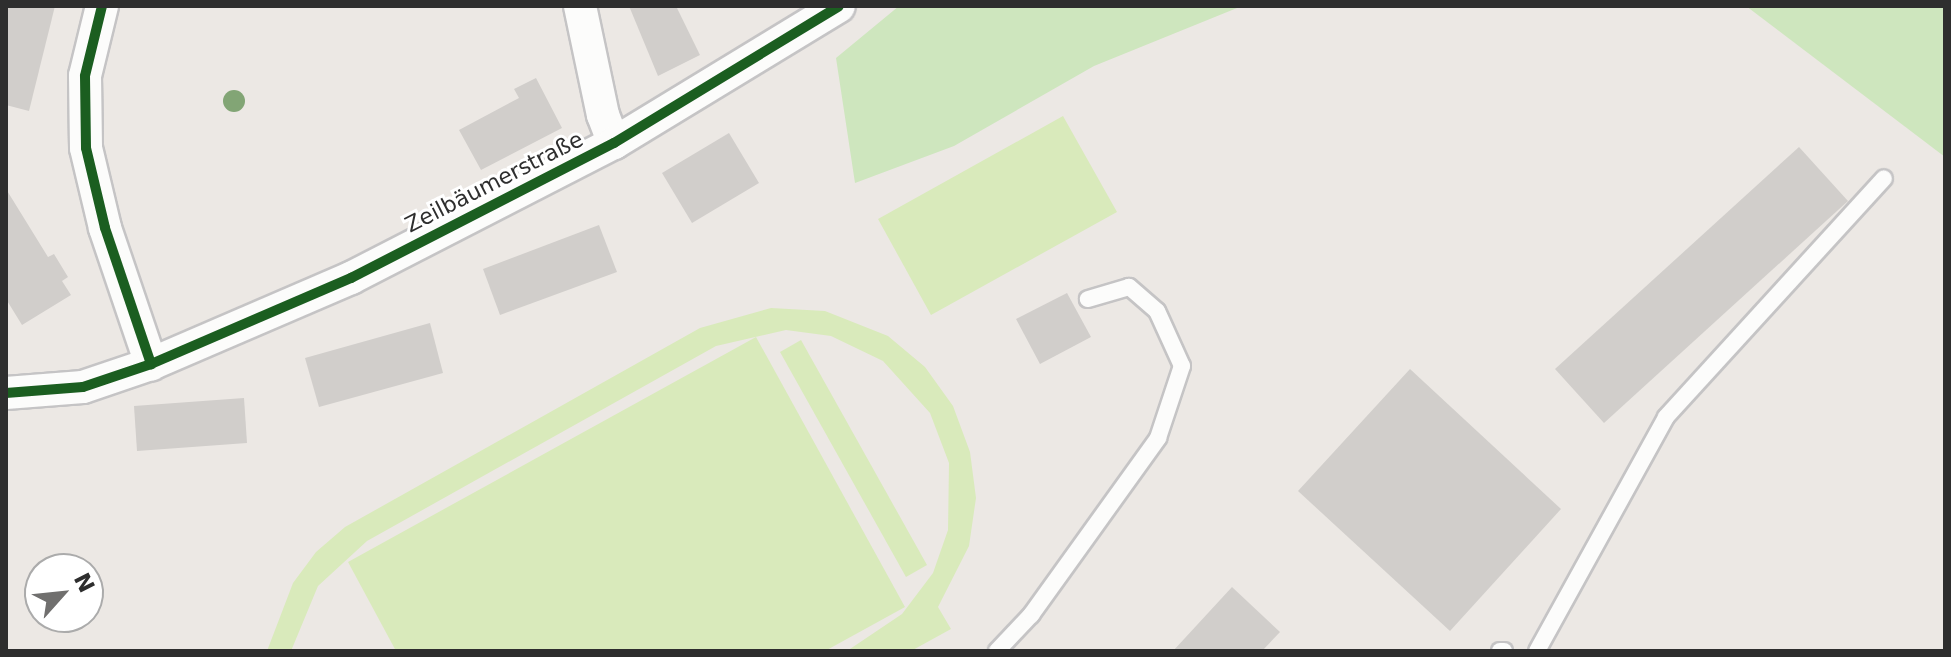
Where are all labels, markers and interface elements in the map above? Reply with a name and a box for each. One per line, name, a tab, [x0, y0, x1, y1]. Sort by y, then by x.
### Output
street label: Zeilbäumerstraße	[401, 126, 587, 238]
north arrow	[24, 553, 104, 633]
text: N	[69, 569, 99, 597]

